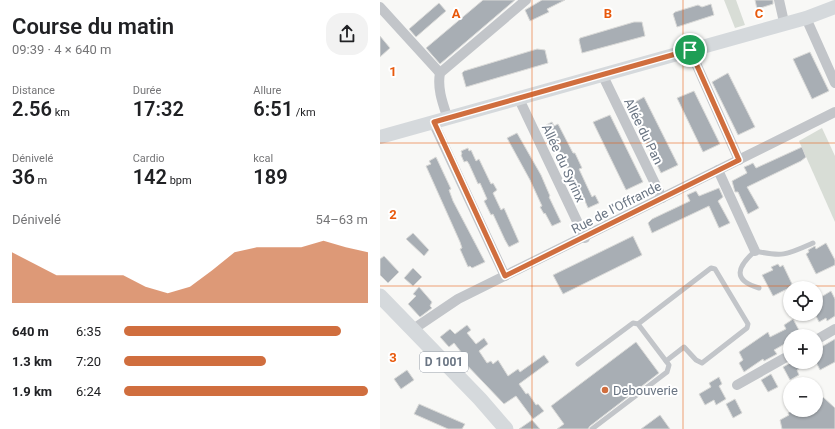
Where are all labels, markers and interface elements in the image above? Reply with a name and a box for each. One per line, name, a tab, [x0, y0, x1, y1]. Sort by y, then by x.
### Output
text: A	[452, 6, 461, 21]
text: B	[604, 6, 612, 21]
text: C	[755, 6, 764, 21]
button: share	[326, 13, 368, 55]
text: Course du matin	[12, 14, 174, 39]
pin	[673, 33, 707, 67]
icon: arrive	[679, 39, 701, 61]
text: 09:39 · 4 × 640 m	[12, 42, 111, 57]
text: 1	[389, 64, 397, 79]
text: Distance	[12, 84, 55, 97]
text: Durée	[133, 84, 161, 97]
text: Allure	[253, 84, 281, 97]
street label: Allée du Pan	[621, 96, 666, 167]
text: 2.56	[12, 97, 52, 121]
text: 17:32	[133, 97, 184, 121]
text: 6:51	[253, 97, 293, 121]
text: km	[52, 106, 70, 119]
text: /km	[293, 106, 316, 119]
street label: Allée du Syrinx	[539, 122, 588, 205]
text: Dénivelé	[12, 152, 53, 165]
text: Cardio	[133, 152, 165, 165]
text: kcal	[253, 152, 273, 165]
text: 36	[12, 165, 35, 189]
text: 142	[133, 165, 167, 189]
text: 189	[253, 165, 288, 189]
text: m	[35, 174, 47, 187]
text: bpm	[167, 174, 192, 187]
street label: Rue de l'Offrande	[569, 178, 664, 237]
text: 2	[389, 207, 397, 222]
text: Dénivelé	[12, 212, 61, 227]
text: 54–63 m	[316, 212, 368, 227]
map controls	[783, 281, 823, 417]
button: locate	[783, 281, 823, 321]
text: 640 m	[12, 324, 49, 339]
text: 6:35	[76, 324, 101, 339]
button: +	[783, 329, 823, 369]
text: 3	[389, 350, 397, 365]
road number: D 1001	[420, 352, 468, 372]
text: 1.3 km	[12, 354, 52, 369]
text: 7:20	[76, 354, 101, 369]
button: −	[783, 377, 823, 417]
place label: Debouverie	[613, 383, 678, 398]
text: 1.9 km	[12, 384, 52, 399]
text: 6:24	[76, 384, 101, 399]
marker: Debouverie	[600, 385, 610, 395]

